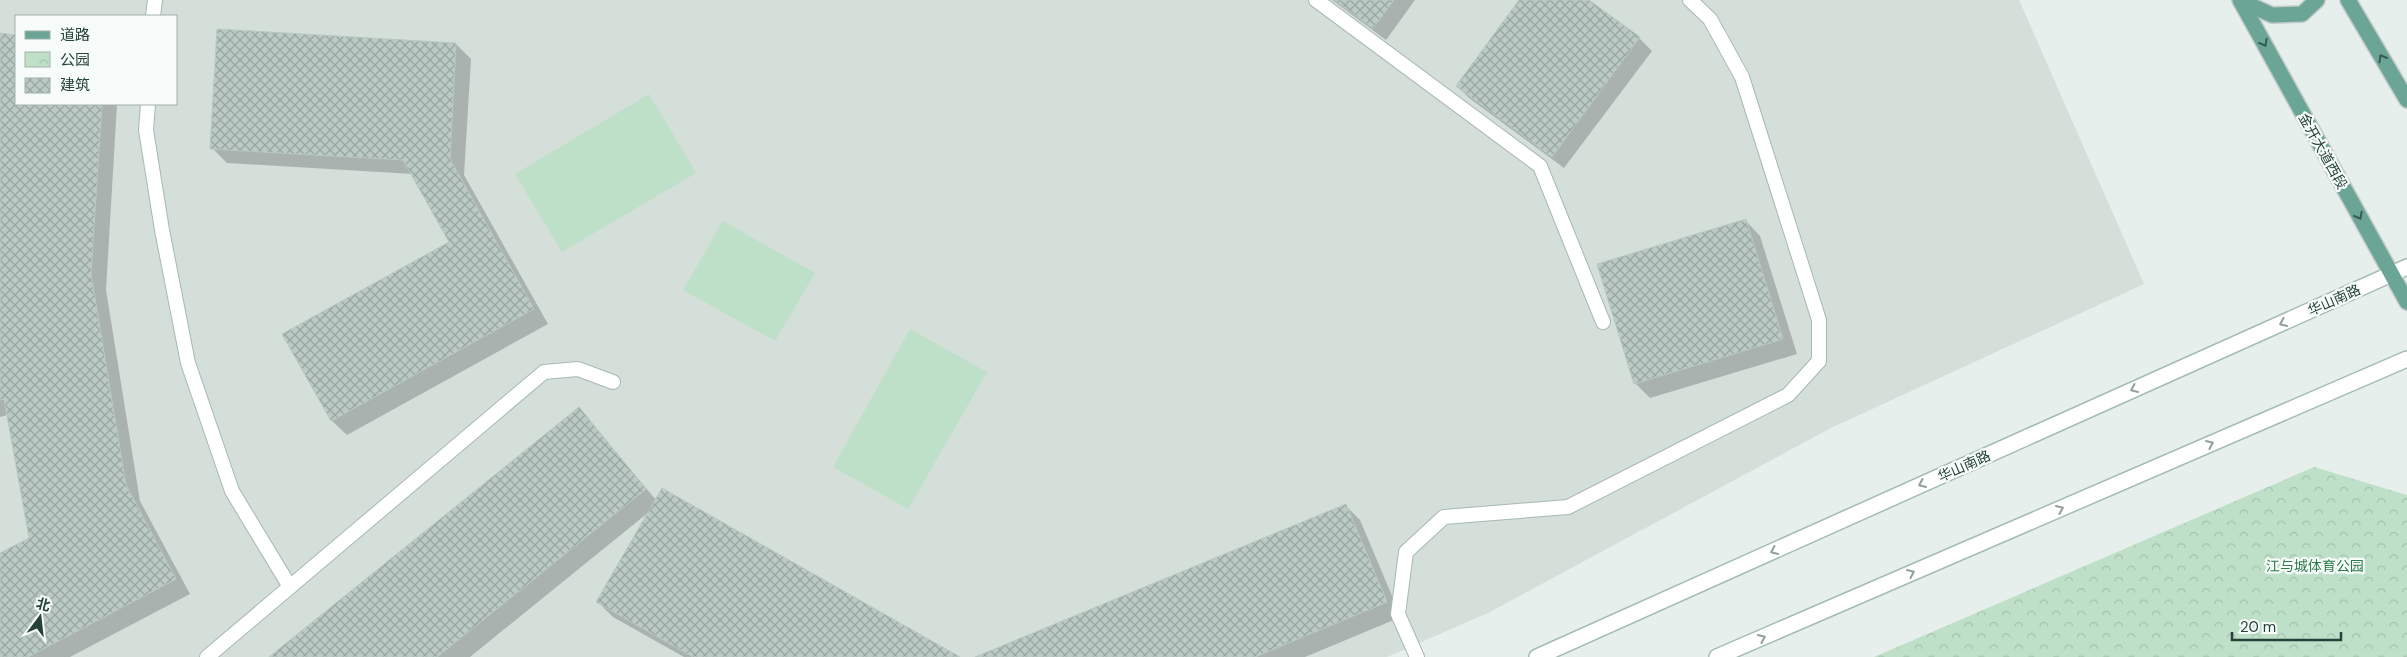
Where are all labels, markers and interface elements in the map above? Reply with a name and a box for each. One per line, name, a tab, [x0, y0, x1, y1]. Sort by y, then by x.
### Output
legend	[15, 15, 178, 105]
text: 道路	[60, 25, 90, 45]
one-way arrow	[2258, 37, 2268, 46]
text: 公园	[60, 50, 90, 70]
one-way arrow	[2379, 54, 2389, 63]
text: 建筑	[60, 75, 90, 95]
street label: 金开大道西段	[2295, 110, 2351, 192]
one-way arrow	[2353, 210, 2363, 219]
street label: 华山南路	[2305, 280, 2363, 320]
one-way arrow	[2279, 316, 2288, 327]
one-way arrow	[2130, 383, 2139, 394]
one-way arrow	[2205, 440, 2214, 451]
street label: 华山南路	[1935, 446, 1993, 486]
one-way arrow	[1918, 478, 1927, 489]
one-way arrow	[2056, 504, 2064, 514]
one-way arrow	[1770, 544, 1779, 555]
park label: 江与城体育公园	[2266, 557, 2364, 575]
one-way arrow	[1906, 569, 1915, 580]
north arrow	[15, 592, 65, 642]
text: 北	[34, 594, 52, 615]
scale bar	[2232, 610, 2341, 642]
text: 20 m	[2240, 617, 2276, 637]
one-way arrow	[1757, 633, 1766, 644]

